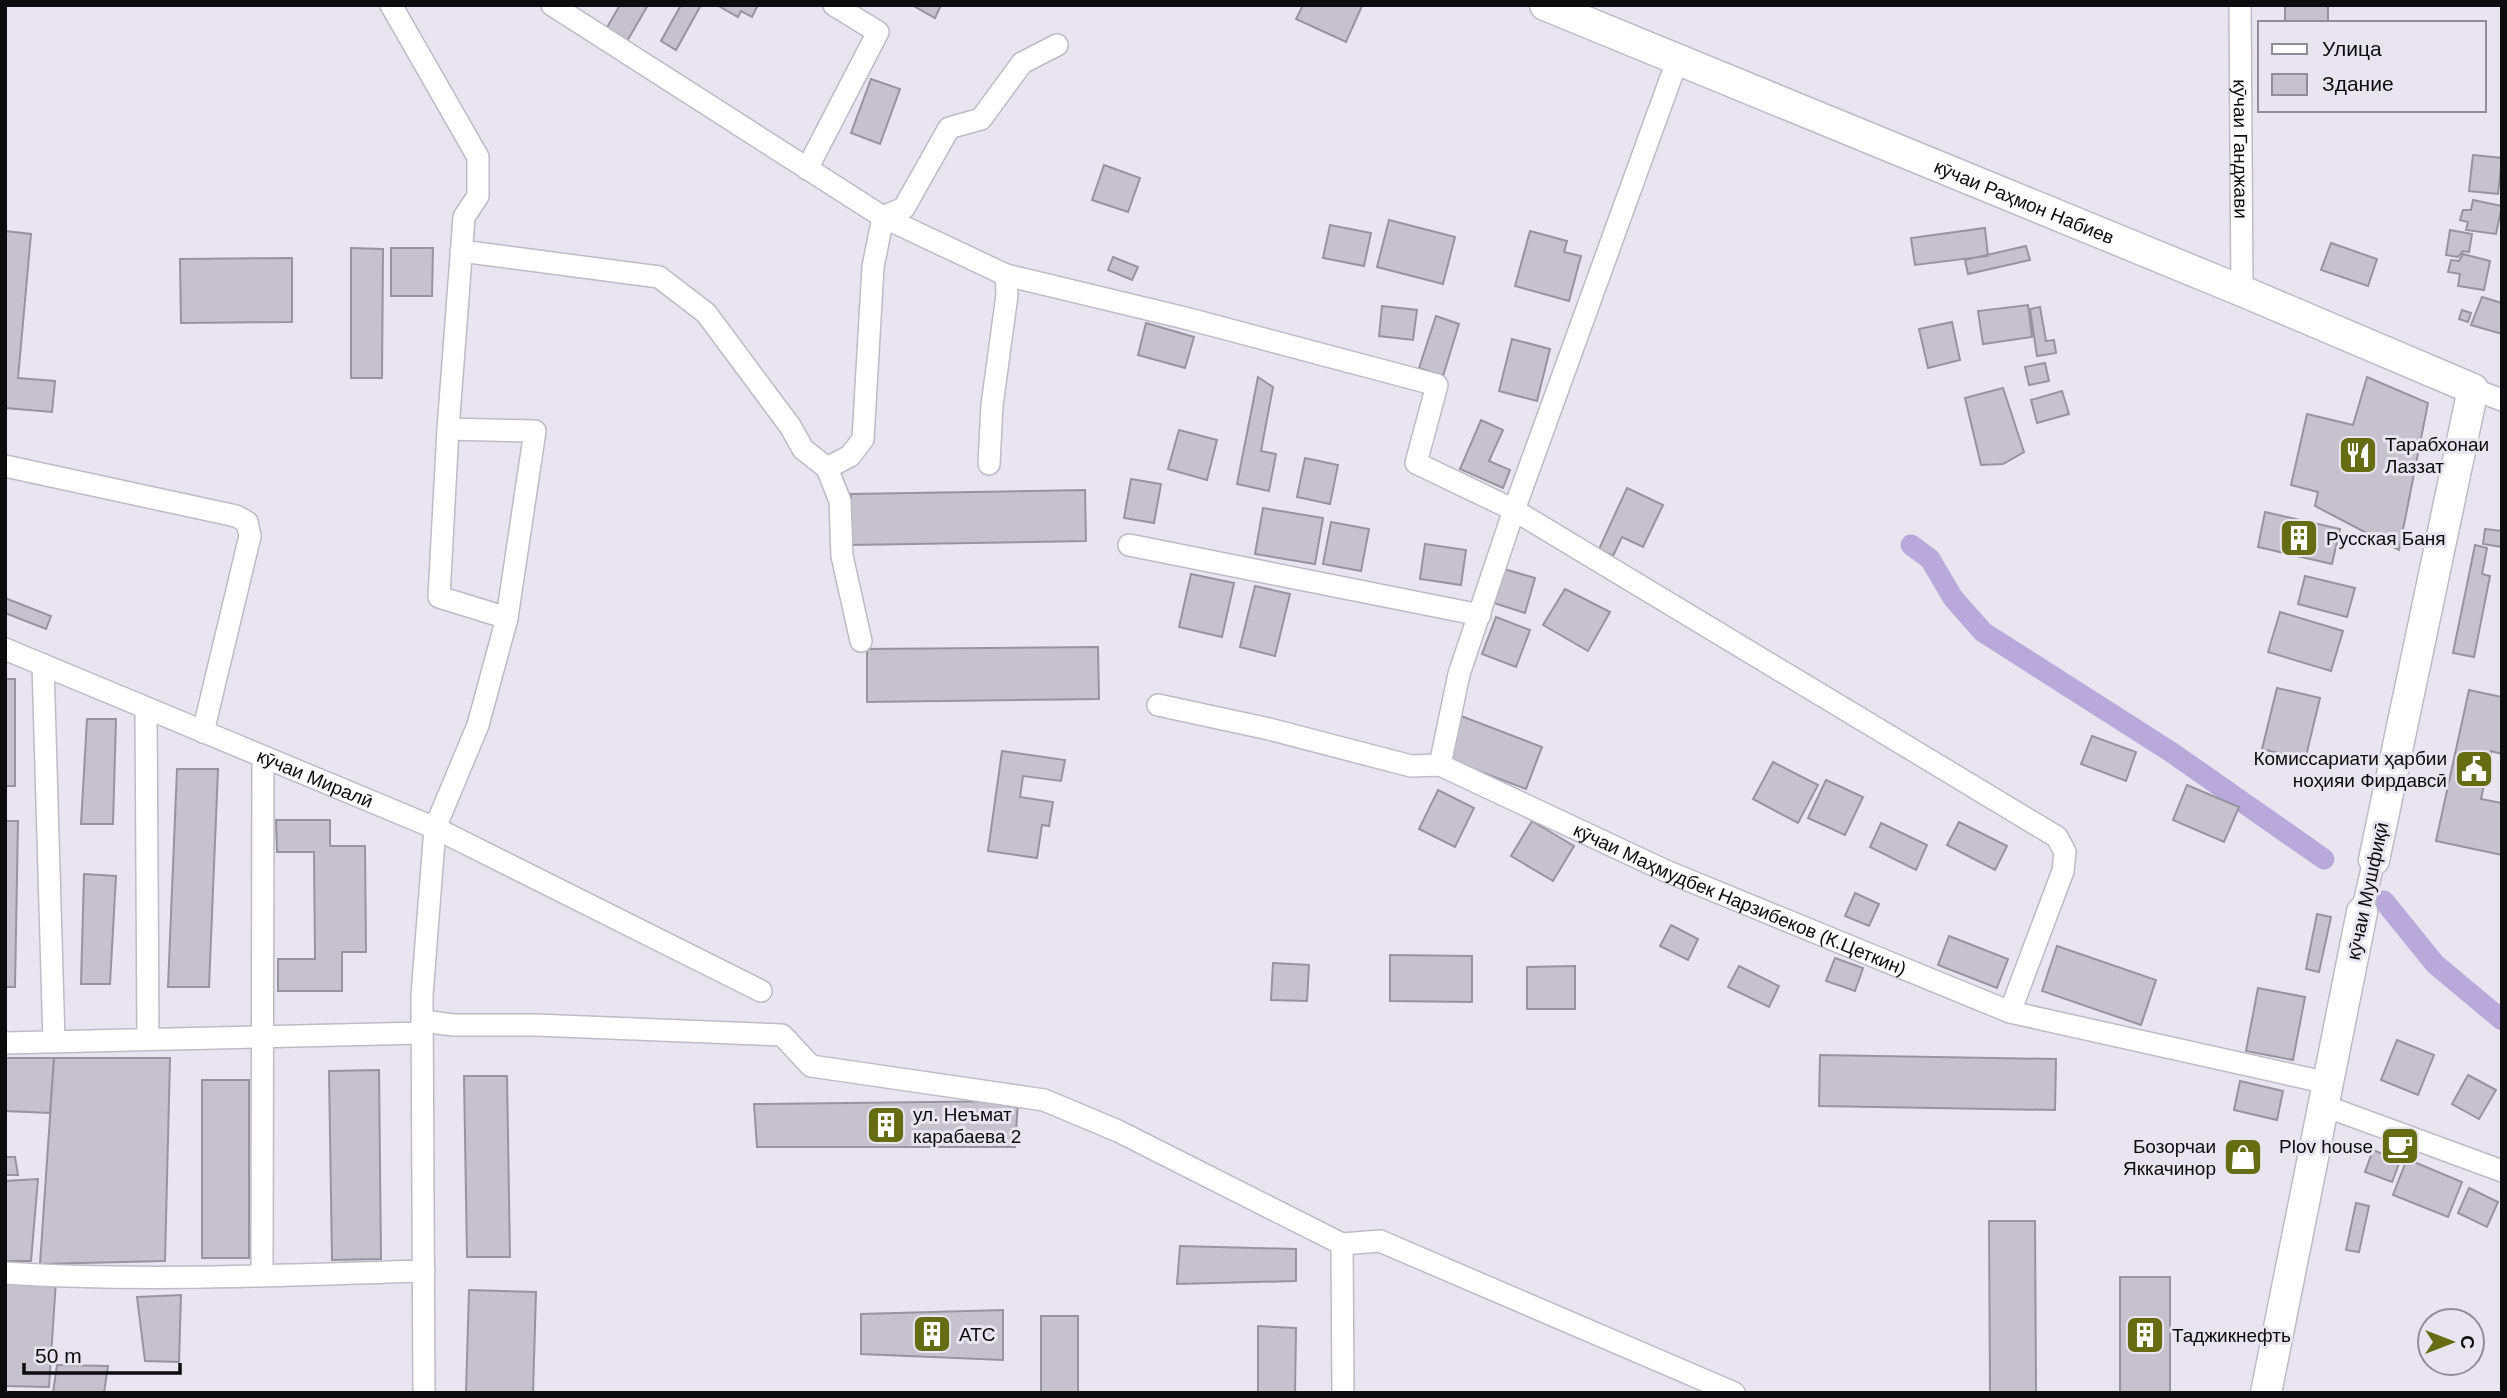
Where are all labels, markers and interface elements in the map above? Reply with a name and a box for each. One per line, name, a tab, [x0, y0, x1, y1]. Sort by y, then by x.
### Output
legend	[2258, 21, 2486, 112]
text: Улица	[2322, 37, 2382, 60]
text: Здание	[2322, 72, 2394, 95]
street label: кӯчаи Ганджави	[2230, 79, 2251, 219]
street label: кӯчаи Раҳмон Набиев	[1931, 156, 2117, 248]
restaurant icon: Тарабхонаи Лаззат	[2337, 434, 2379, 476]
place label: Тарабхонаи Лаззат	[2385, 434, 2489, 477]
building icon: Русская Баня	[2278, 517, 2320, 559]
place label: Русская Баня	[2326, 528, 2446, 549]
street label: кӯчаи Миралӣ	[254, 745, 376, 812]
place label: Комиссариати ҳарбии ноҳияи Фирдавсӣ	[2253, 748, 2447, 791]
public building icon: Комиссариати ҳарбии ноҳияи Фирдавсӣ	[2453, 748, 2495, 790]
street label: кӯчаи Маҳмудбек Нарзибеков (К.Цеткин)	[1570, 819, 1909, 979]
street label: кӯчаи Мушфиқӣ	[2343, 820, 2392, 962]
building icon: ул. Неъмат карабаева 2	[865, 1104, 907, 1146]
place label: ул. Неъмат карабаева 2	[913, 1104, 1021, 1147]
cafe icon: Plov house	[2379, 1125, 2421, 1167]
place label: Бозорчаи Яккачинор	[2123, 1136, 2216, 1179]
shop icon: Бозорчаи Яккачинор	[2222, 1136, 2264, 1178]
place label: Plov house	[2279, 1136, 2373, 1157]
north arrow	[2416, 1307, 2486, 1377]
building icon: АТС	[911, 1313, 953, 1355]
building icon: Таджикнефть	[2124, 1314, 2166, 1356]
place label: АТС	[959, 1324, 996, 1345]
place label: Таджикнефть	[2172, 1325, 2291, 1346]
scale bar	[24, 1332, 180, 1376]
text: С	[2457, 1335, 2478, 1349]
text: 50 m	[35, 1344, 82, 1367]

